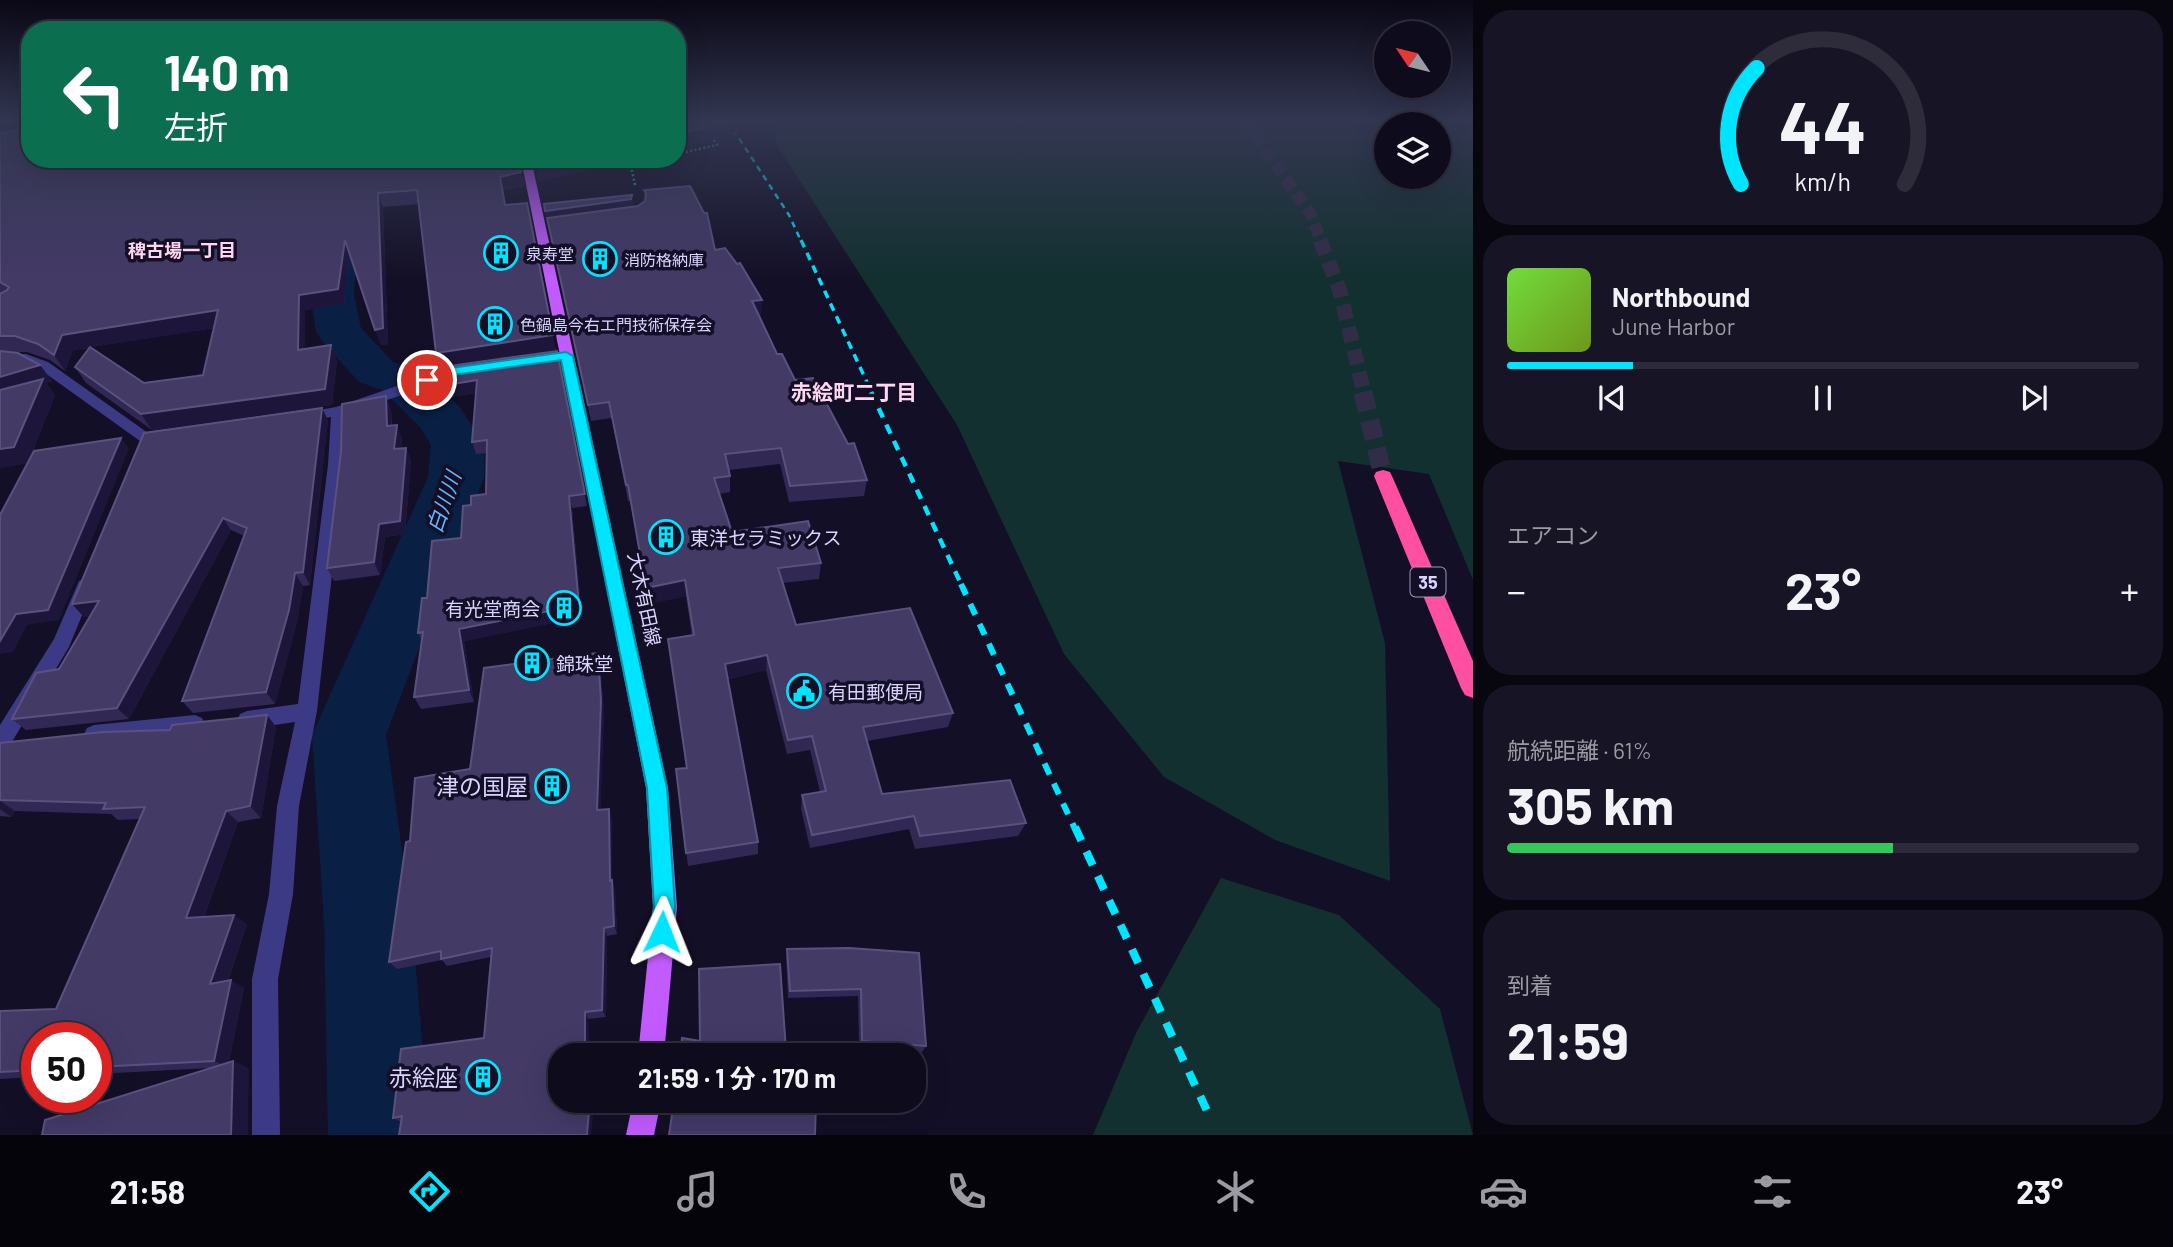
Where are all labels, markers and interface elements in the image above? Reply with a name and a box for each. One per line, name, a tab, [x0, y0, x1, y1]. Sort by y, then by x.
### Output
north arrow	[1374, 21, 1451, 98]
map controls	[1374, 21, 1451, 189]
text: 140 m	[164, 42, 290, 101]
icon: left	[49, 49, 140, 140]
text: 44	[1779, 81, 1867, 169]
text: 左折	[164, 107, 228, 145]
button: layers	[1374, 112, 1451, 189]
text: km/h	[1795, 165, 1851, 195]
building icon: 泉寿堂	[482, 234, 520, 272]
district label: 稗古場一丁目	[128, 239, 236, 261]
building icon: 消防格納庫	[581, 240, 619, 278]
place label: 泉寿堂	[526, 244, 574, 263]
place label: 消防格納庫	[624, 250, 704, 269]
text: Northbound	[1612, 281, 1750, 312]
building icon: 色鍋島今右エ門技術保存会	[476, 305, 514, 343]
text: June Harbor	[1612, 312, 1735, 340]
place label: 色鍋島今右エ門技術保存会	[520, 315, 712, 334]
pin	[397, 350, 457, 410]
icon: arrive	[408, 361, 446, 399]
district label: 赤絵町二丁目	[791, 379, 917, 404]
icon: previous	[1593, 379, 1631, 417]
icon: pause	[1804, 379, 1842, 417]
icon: next	[2015, 379, 2053, 417]
water label: 白川川	[421, 466, 466, 536]
building icon: 東洋セラミックス	[647, 518, 685, 556]
text: エアコン	[1507, 521, 1599, 549]
place label: 東洋セラミックス	[690, 526, 841, 549]
street label: 大木有田線	[624, 550, 666, 648]
text: 23°	[1785, 558, 1861, 620]
text: −	[1507, 567, 1526, 613]
text: +	[2120, 567, 2139, 613]
road number: 35	[1410, 568, 1446, 596]
building icon: 有光堂商会	[545, 589, 583, 627]
place label: 有光堂商会	[445, 597, 540, 620]
building icon: 錦珠堂	[513, 644, 551, 682]
place label: 錦珠堂	[556, 652, 613, 675]
public building icon: 有田郵便局	[785, 672, 823, 710]
place label: 有田郵便局	[828, 680, 923, 703]
text: 航続距離 · 61%	[1507, 736, 1652, 764]
building icon: 津の国屋	[533, 767, 571, 805]
place label: 津の国屋	[436, 772, 528, 800]
text: 305 km	[1507, 773, 1674, 835]
position arrow	[625, 895, 699, 969]
text: 到着	[1507, 971, 1553, 999]
text: 21:59	[1507, 1008, 1629, 1070]
speed limit sign: 50	[21, 1022, 112, 1113]
building icon: 赤絵座	[464, 1058, 502, 1096]
text: 21:59 · 1 分 · 170 m	[638, 1062, 836, 1093]
place label: 赤絵座	[389, 1063, 458, 1091]
icon: directions	[405, 1167, 454, 1216]
icon: music	[673, 1167, 722, 1216]
icon: phone	[942, 1167, 991, 1216]
icon: climate	[1211, 1167, 1260, 1216]
icon: car	[1479, 1167, 1528, 1216]
icon: filters	[1748, 1167, 1797, 1216]
text: 21:58	[110, 1172, 185, 1210]
text: 23°	[2016, 1172, 2063, 1210]

